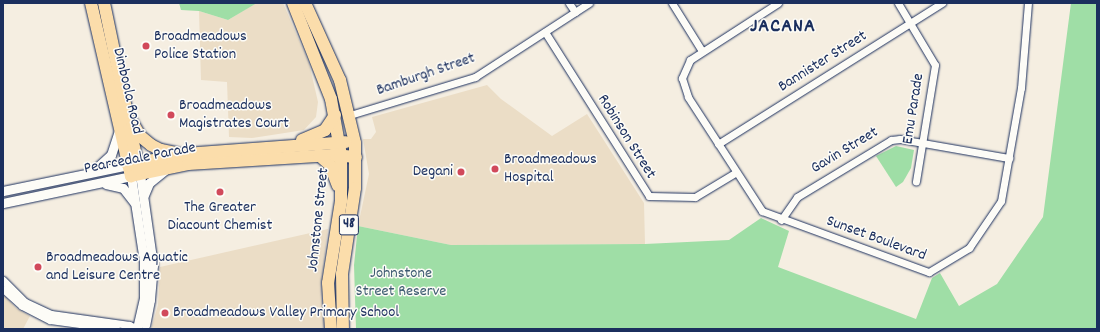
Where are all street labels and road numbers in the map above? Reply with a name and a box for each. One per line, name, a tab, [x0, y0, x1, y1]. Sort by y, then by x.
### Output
street label: Bannister Street	[775, 27, 871, 97]
street label: Dimboola Road	[108, 46, 146, 136]
street label: Bamburgh Street	[374, 49, 478, 101]
street label: Emu Parade	[899, 72, 929, 146]
street label: Robinson Street	[592, 91, 660, 183]
street label: Gavin Street	[808, 123, 882, 179]
street label: Pearcedale Parade	[82, 139, 198, 179]
street label: Johnstone Street	[304, 167, 334, 273]
road number: 48	[338, 212, 360, 238]
street label: Sunset Boulevard	[823, 212, 929, 266]

